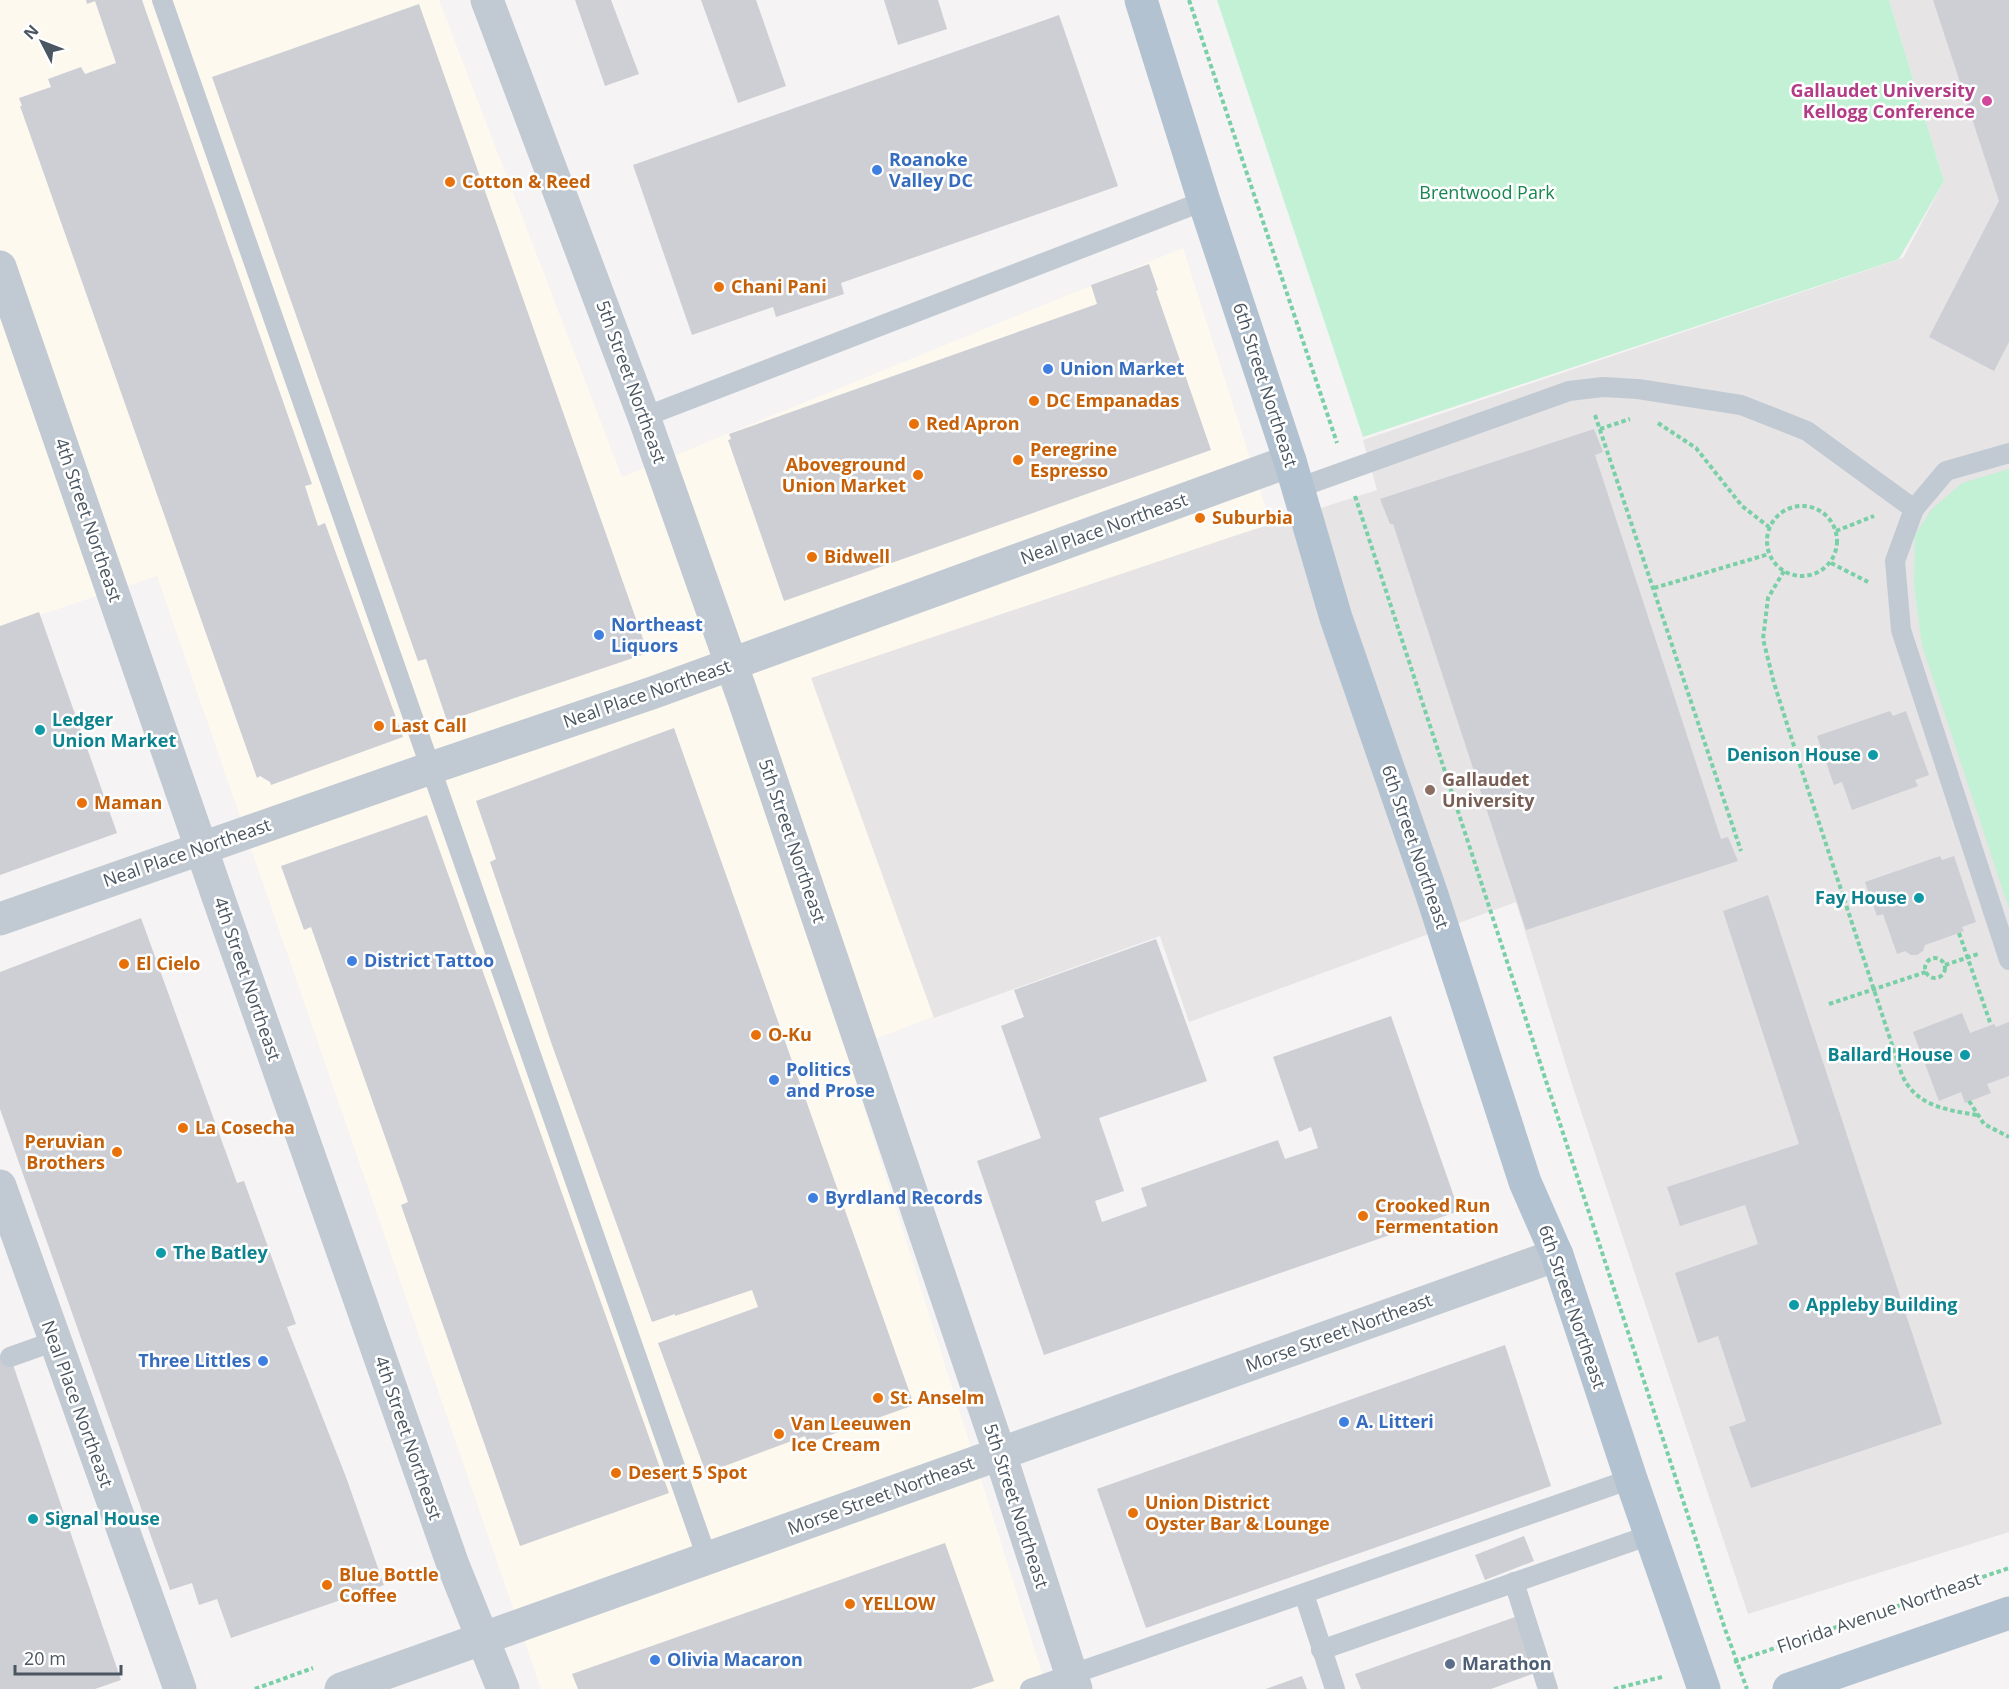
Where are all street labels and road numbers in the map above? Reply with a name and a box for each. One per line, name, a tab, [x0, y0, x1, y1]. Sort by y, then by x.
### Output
street label: 5th Street Northeast	[591, 297, 673, 466]
street label: 6th Street Northeast	[1228, 299, 1304, 470]
street label: 4th Street Northeast	[50, 435, 128, 605]
street label: Neal Place Northeast	[1017, 487, 1190, 569]
street label: Neal Place Northeast	[560, 653, 734, 733]
street label: 5th Street Northeast	[754, 756, 832, 926]
street label: 6th Street Northeast	[1377, 762, 1455, 932]
street label: Neal Place Northeast	[100, 812, 274, 892]
street label: 4th Street Northeast	[209, 894, 287, 1064]
street label: 6th Street Northeast	[1534, 1222, 1612, 1392]
street label: Morse Street Northeast	[1242, 1287, 1435, 1377]
street label: Neal Place Northeast	[37, 1317, 119, 1490]
street label: 4th Street Northeast	[370, 1353, 448, 1523]
street label: 5th Street Northeast	[979, 1420, 1055, 1591]
street label: Morse Street Northeast	[784, 1450, 977, 1540]
street label: Florida Avenue Northeast	[1774, 1566, 1984, 1658]

